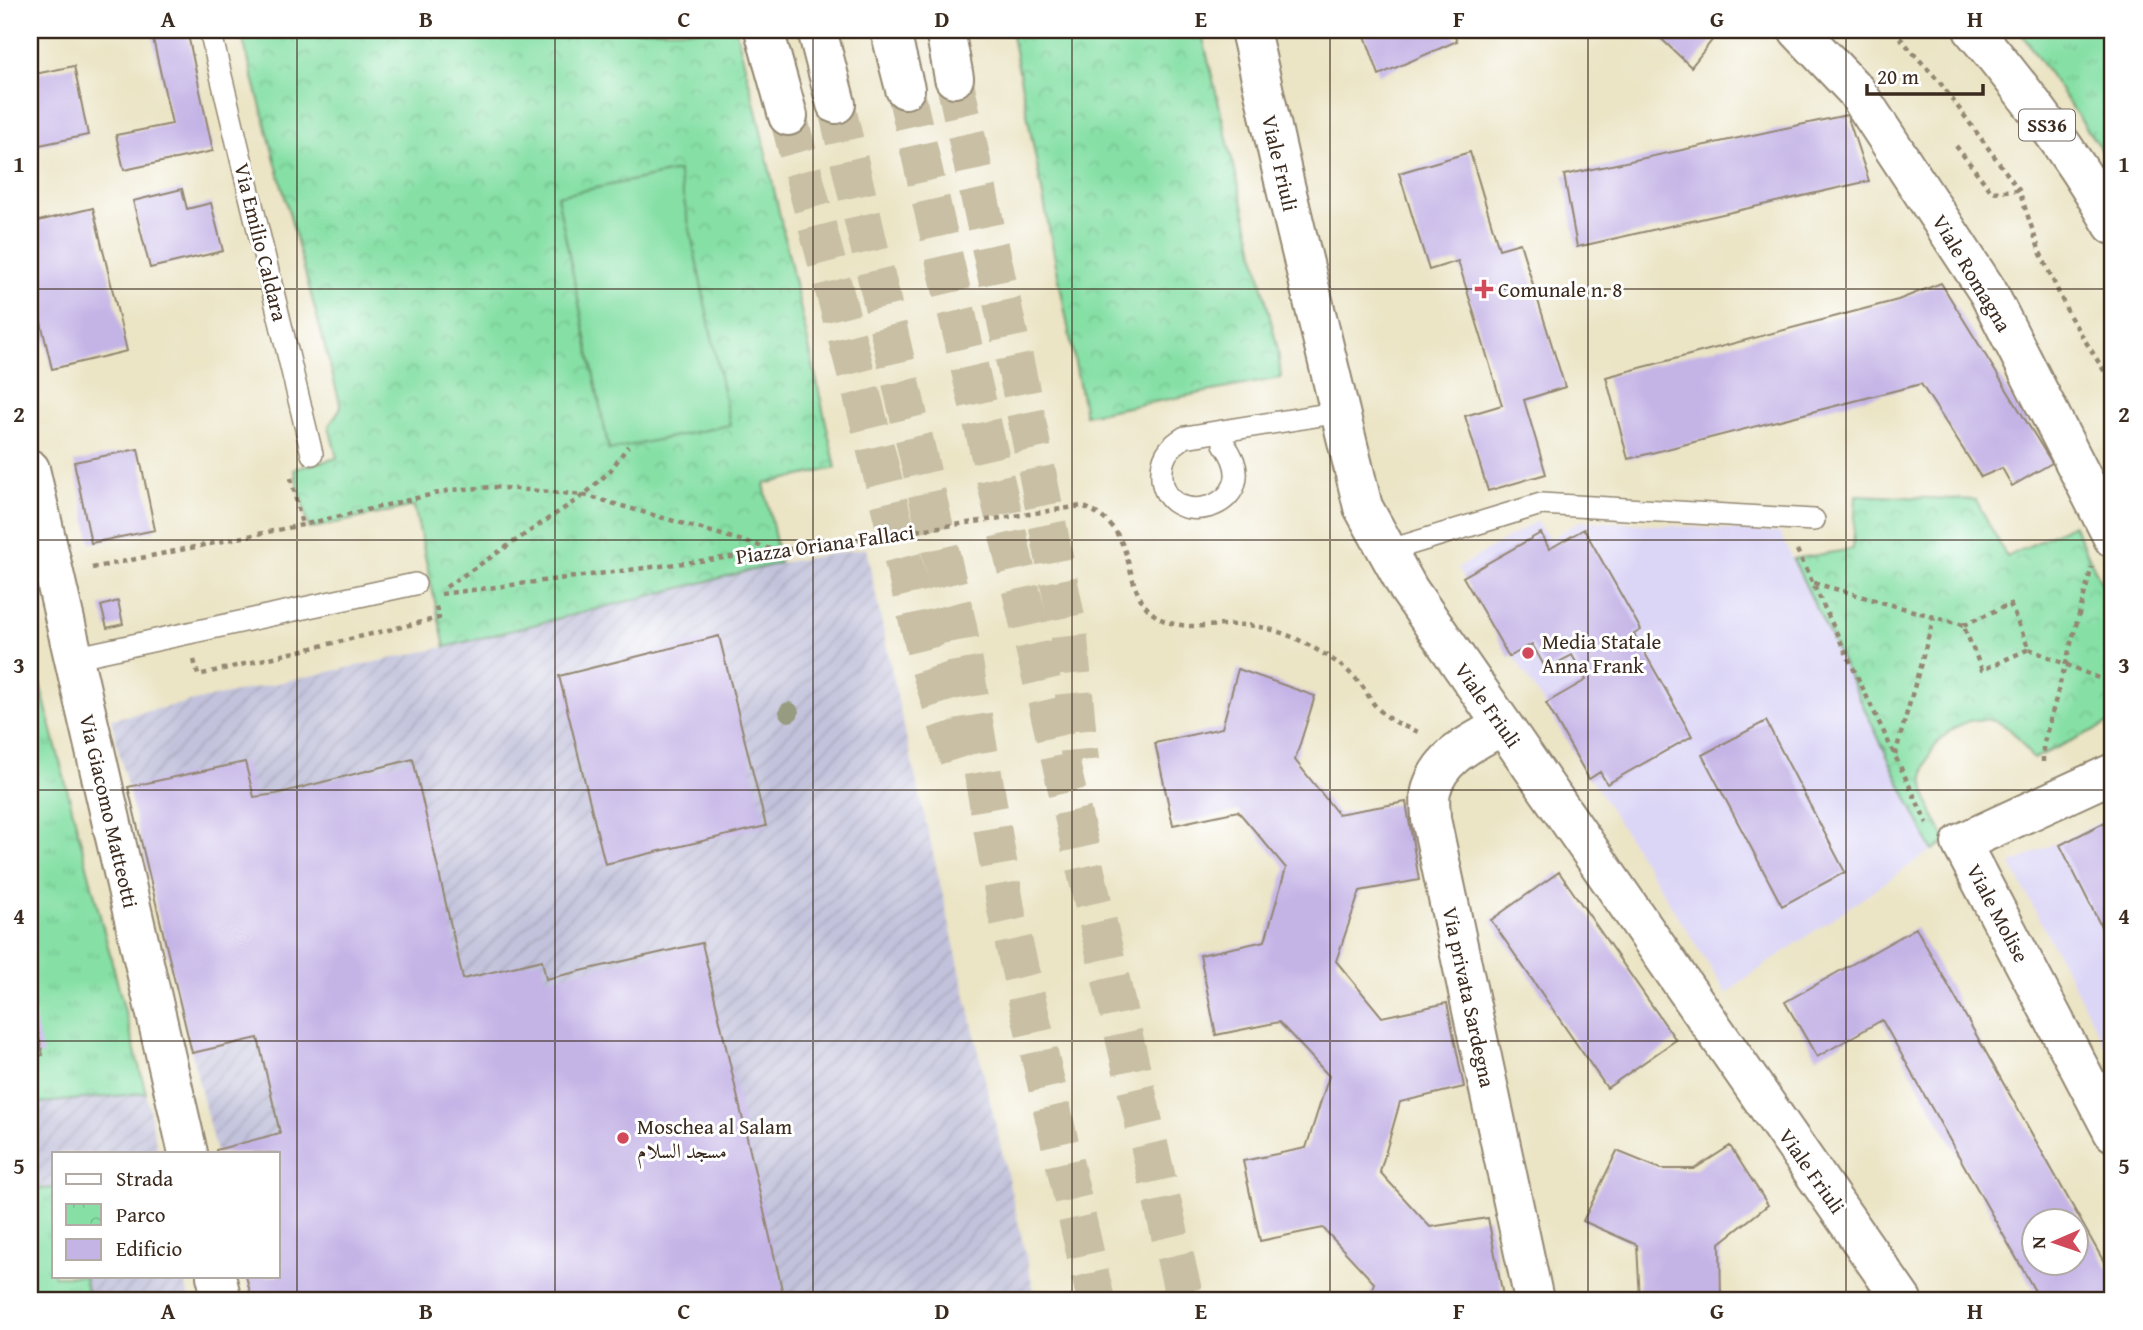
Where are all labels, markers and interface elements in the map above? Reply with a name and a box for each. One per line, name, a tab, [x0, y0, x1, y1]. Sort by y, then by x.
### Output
text: A	[161, 2, 176, 35]
text: B	[419, 2, 433, 35]
text: C	[677, 2, 691, 35]
text: D	[935, 2, 950, 35]
text: E	[1195, 2, 1207, 35]
text: F	[1453, 2, 1465, 35]
text: G	[1710, 2, 1724, 35]
text: H	[1967, 2, 1983, 35]
scale bar	[1867, 52, 1982, 96]
text: 20 m	[1877, 61, 1919, 92]
road number: SS36	[2019, 110, 2075, 140]
street label: Viale Friuli	[1254, 112, 1306, 214]
text: 1	[13, 147, 25, 180]
text: 1	[2118, 147, 2130, 180]
street label: Via Emilio Caldara	[226, 160, 296, 324]
street label: Viale Romagna	[1925, 208, 2019, 338]
place label: Comunale n. 8	[1498, 274, 1622, 305]
marker: Comunale n. 8	[1476, 281, 1492, 297]
text: 2	[13, 397, 25, 430]
text: 2	[2118, 397, 2130, 430]
street label: Piazza Oriana Fallaci	[734, 516, 916, 572]
place label: Media Statale Anna Frank	[1542, 626, 1662, 681]
marker: Media Statale Anna Frank	[1520, 645, 1536, 661]
text: 3	[13, 648, 25, 681]
text: 3	[2118, 648, 2130, 681]
street label: Viale Friuli	[1447, 656, 1529, 754]
street label: Via Giacomo Matteotti	[72, 711, 146, 911]
street label: Viale Molise	[1959, 858, 2037, 968]
text: 4	[13, 899, 25, 932]
text: 4	[2118, 899, 2130, 932]
street label: Via privata Sardegna	[1435, 904, 1503, 1090]
place label: Moschea al Salam مسجد السلام	[637, 1111, 792, 1169]
street label: Viale Friuli	[1771, 1122, 1853, 1220]
marker: Moschea al Salam مسجد السلام	[615, 1130, 631, 1146]
text: 5	[13, 1149, 25, 1182]
text: 5	[2118, 1149, 2130, 1182]
legend	[52, 1152, 280, 1278]
text: Strada	[116, 1163, 173, 1194]
text: Parco	[116, 1199, 166, 1230]
north arrow	[2021, 1208, 2090, 1278]
text: Edificio	[116, 1233, 182, 1264]
text: N	[2024, 1235, 2052, 1249]
text: A	[161, 1294, 176, 1327]
text: B	[419, 1294, 433, 1327]
text: C	[677, 1294, 691, 1327]
text: D	[935, 1294, 950, 1327]
text: E	[1195, 1294, 1207, 1327]
text: F	[1453, 1294, 1465, 1327]
text: G	[1710, 1294, 1724, 1327]
text: H	[1967, 1294, 1983, 1327]

